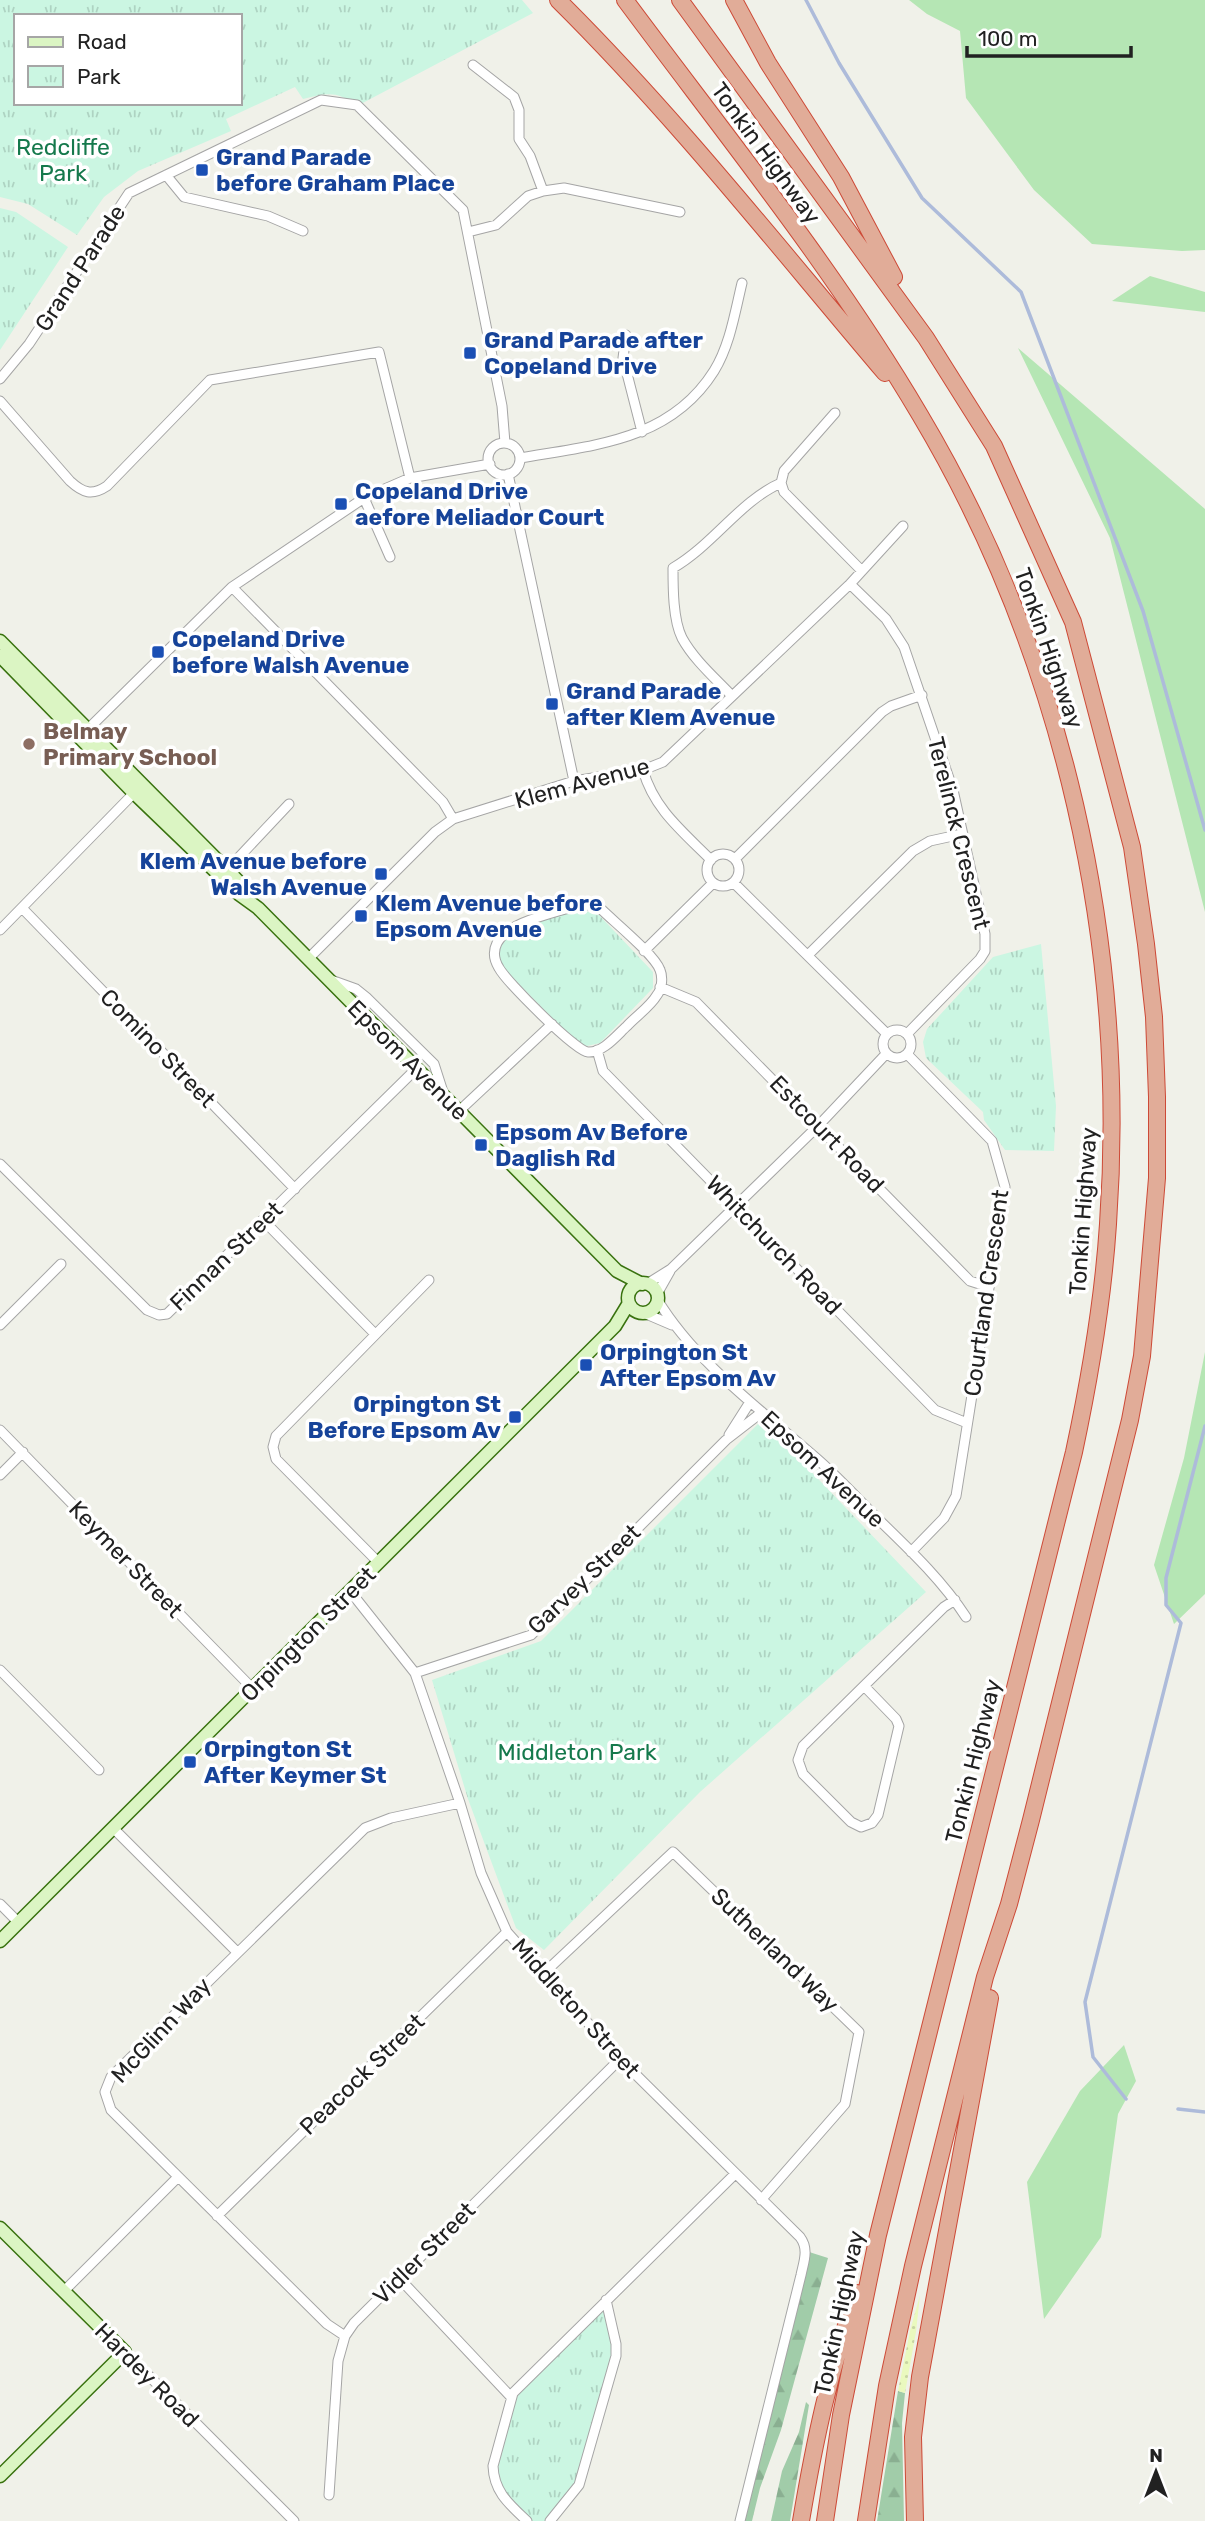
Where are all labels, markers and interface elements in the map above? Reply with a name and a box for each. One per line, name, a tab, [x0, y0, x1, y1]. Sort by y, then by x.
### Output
legend	[14, 14, 242, 105]
scale bar	[967, 14, 1132, 58]
text: 100 m	[978, 26, 1037, 51]
text: Road	[77, 29, 127, 54]
text: Park	[77, 64, 121, 89]
street label: Tonkin Highway	[705, 77, 827, 229]
park label: Redcliffe Park	[16, 133, 110, 187]
place label: Grand Parade before Graham Place	[216, 143, 455, 197]
marker: Grand Parade before Graham Place	[194, 162, 210, 178]
street label: Grand Parade	[29, 199, 131, 337]
place label: Grand Parade after Copeland Drive	[484, 326, 703, 380]
marker: Grand Parade after Copeland Drive	[462, 345, 478, 361]
place label: Copeland Drive aefore Meliador Court	[355, 477, 604, 531]
marker: Copeland Drive aefore Meliador Court	[333, 496, 349, 512]
street label: Tonkin Highway	[1008, 564, 1090, 732]
place label: Copeland Drive before Walsh Avenue	[172, 625, 409, 679]
marker: Copeland Drive before Walsh Avenue	[150, 644, 166, 660]
place label: Grand Parade after Klem Avenue	[566, 677, 776, 731]
marker: Grand Parade after Klem Avenue	[544, 696, 560, 712]
place label: Belmay Primary School	[43, 717, 217, 771]
street label: Terelinck Crescent	[922, 734, 996, 932]
marker: Belmay Primary School	[21, 736, 37, 752]
street label: Klem Avenue	[512, 752, 652, 814]
place label: Klem Avenue before Walsh Avenue	[139, 847, 367, 901]
marker: Klem Avenue before Walsh Avenue	[373, 866, 389, 882]
place label: Klem Avenue before Epsom Avenue	[375, 889, 603, 943]
marker: Klem Avenue before Epsom Avenue	[353, 908, 369, 924]
street label: Comino Street	[95, 983, 221, 1113]
street label: Epsom Avenue	[342, 994, 474, 1126]
street label: Estcourt Road	[764, 1070, 890, 1198]
place label: Epsom Av Before Daglish Rd	[495, 1118, 688, 1172]
street label: Tonkin Highway	[1063, 1126, 1103, 1296]
marker: Epsom Av Before Daglish Rd	[473, 1137, 489, 1153]
street label: Whitchurch Road	[700, 1169, 848, 1321]
street label: Courtland Crescent	[958, 1188, 1014, 1398]
street label: Finnan Street	[164, 1195, 288, 1317]
place label: Orpington St After Epsom Av	[600, 1338, 776, 1392]
marker: Orpington St After Epsom Av	[578, 1357, 594, 1373]
place label: Orpington St Before Epsom Av	[308, 1390, 501, 1444]
street label: Epsom Avenue	[755, 1405, 891, 1533]
marker: Orpington St Before Epsom Av	[507, 1409, 523, 1425]
street label: Keymer Street	[63, 1495, 189, 1623]
street label: Garvey Street	[522, 1518, 646, 1640]
street label: Orpington Street	[235, 1561, 381, 1707]
street label: Tonkin Highway	[939, 1676, 1007, 1846]
place label: Orpington St After Keymer St	[204, 1735, 387, 1789]
park label: Middleton Park	[497, 1738, 657, 1766]
marker: Orpington St After Keymer St	[182, 1754, 198, 1770]
street label: Sutherland Way	[705, 1882, 845, 2018]
street label: Middleton Street	[506, 1933, 646, 2083]
street label: McGlinn Way	[105, 1971, 217, 2089]
street label: Peacock Street	[294, 2007, 430, 2141]
street label: Vidler Street	[367, 2196, 481, 2310]
street label: Tonkin Highway	[808, 2228, 870, 2398]
street label: Hardey Road	[89, 2317, 205, 2433]
north arrow	[1121, 2437, 1191, 2507]
text: N	[1149, 2444, 1163, 2467]

